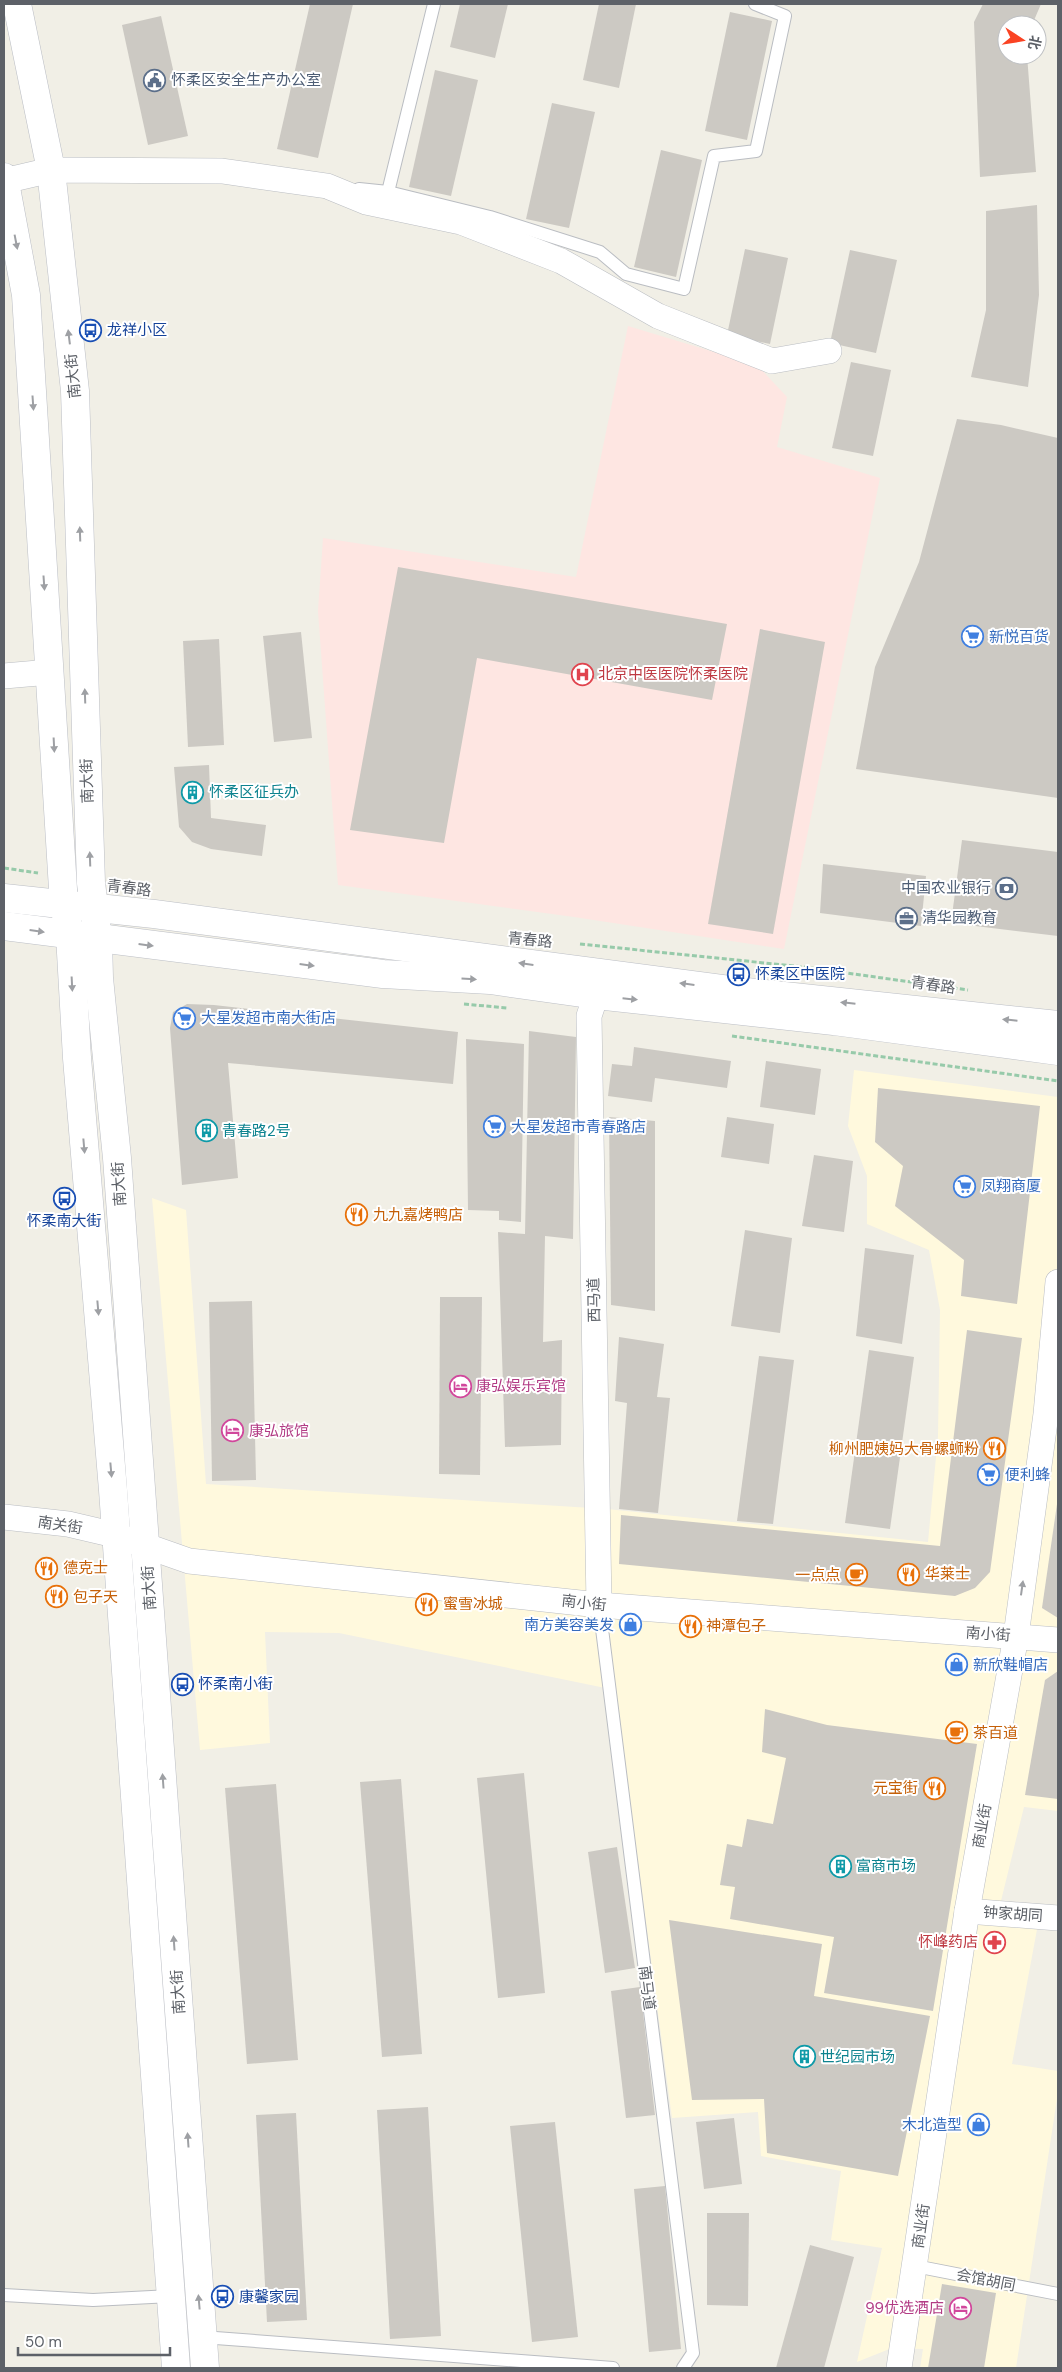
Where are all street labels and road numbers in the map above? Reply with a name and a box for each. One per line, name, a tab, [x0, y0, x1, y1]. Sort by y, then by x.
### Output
street label: 南大街	[61, 353, 85, 399]
street label: 南大街	[76, 758, 98, 804]
street label: 青春路	[105, 875, 153, 901]
street label: 青春路	[507, 928, 553, 952]
street label: 青春路	[909, 972, 957, 998]
street label: 南大街	[107, 1161, 131, 1207]
street label: 西马道	[584, 1277, 604, 1323]
street label: 南关街	[36, 1512, 84, 1538]
street label: 南大街	[137, 1565, 161, 1611]
street label: 南小街	[561, 1591, 607, 1615]
street label: 南小街	[965, 1622, 1011, 1646]
street label: 商业街	[968, 1802, 996, 1850]
street label: 钟家胡同	[982, 1902, 1044, 1926]
street label: 南马道	[634, 1964, 660, 2012]
street label: 南大街	[166, 1969, 190, 2015]
street label: 商业街	[908, 2202, 934, 2250]
street label: 会馆胡同	[955, 2264, 1017, 2296]

